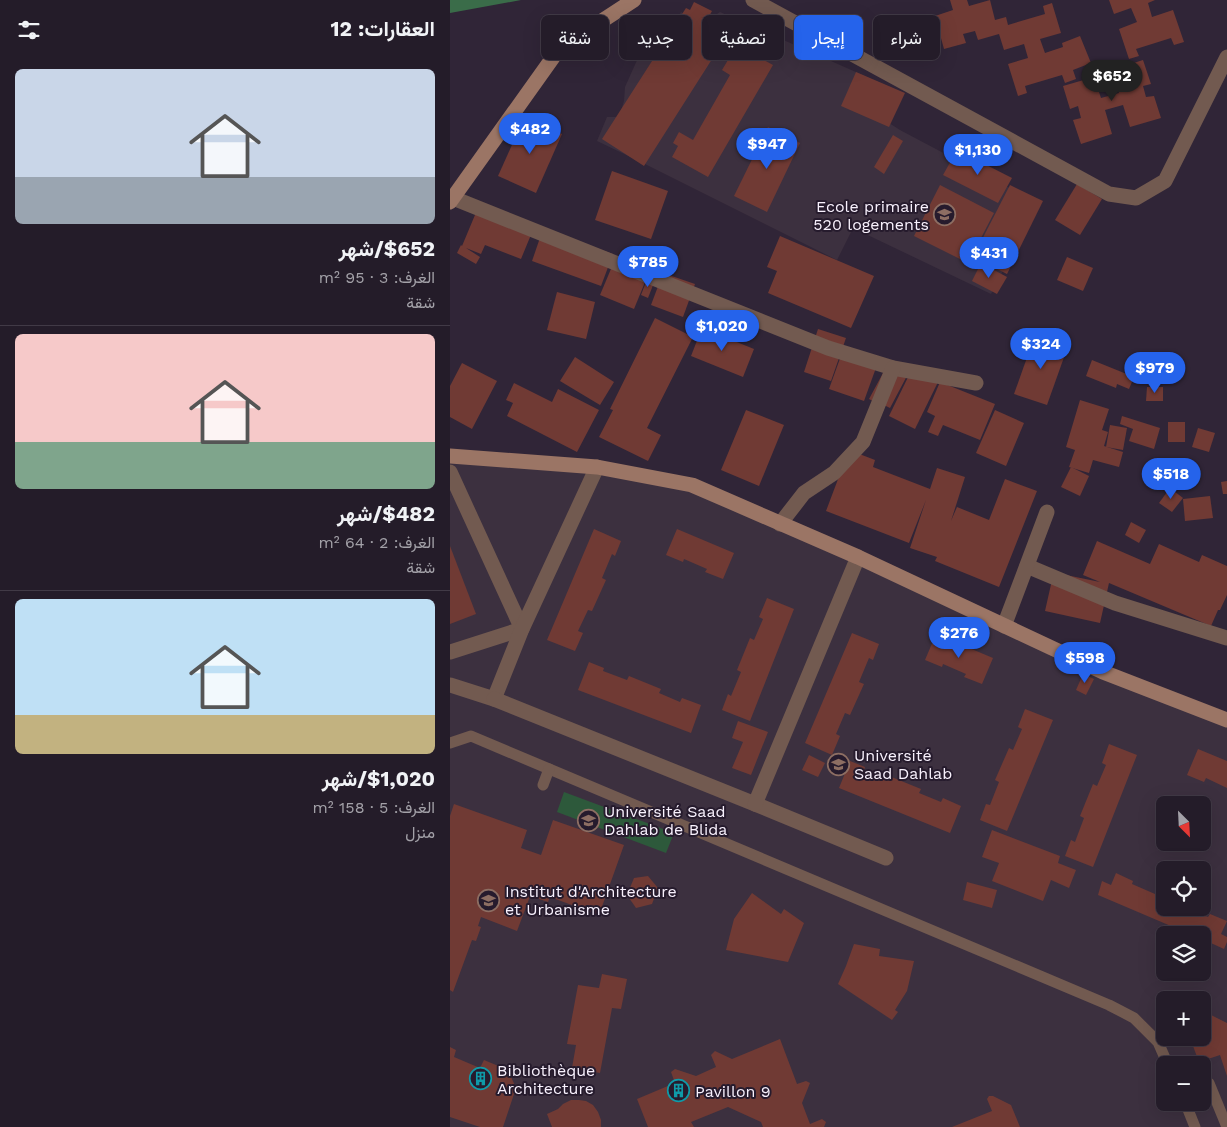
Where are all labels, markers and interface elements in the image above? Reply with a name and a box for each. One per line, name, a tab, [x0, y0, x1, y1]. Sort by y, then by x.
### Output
chip: شقة	[541, 15, 609, 60]
chip: جديد	[619, 15, 692, 60]
chip: تصفية	[702, 15, 784, 60]
chip: إيجار	[794, 15, 863, 60]
chip: شراء	[873, 15, 940, 60]
icon: filters	[15, 16, 43, 44]
text: العقارات: 12	[330, 16, 435, 41]
pin: $652	[1082, 59, 1142, 102]
text: $652	[1093, 66, 1131, 85]
icon: home	[180, 101, 270, 191]
pin: $482	[500, 112, 560, 155]
text: $482	[510, 119, 550, 138]
pin: $947	[737, 128, 797, 170]
text: $947	[747, 134, 787, 153]
pin: $1,130	[937, 134, 1019, 176]
text: $1,130	[955, 140, 1001, 159]
place label: Ecole primaire 520 logements	[813, 197, 929, 234]
school or university icon: Ecole primaire 520 logements	[933, 203, 957, 227]
text: $652/شهر	[338, 236, 435, 261]
pin: $431	[959, 236, 1019, 279]
text: $431	[971, 243, 1007, 262]
pin: $785	[618, 246, 678, 288]
text: $785	[628, 252, 668, 271]
text: الغرف: 3 · 95 m²	[319, 268, 435, 287]
text: شقة	[406, 293, 435, 312]
pin: $1,020	[681, 310, 763, 352]
text: $1,020	[696, 316, 748, 335]
pin: $324	[1011, 328, 1071, 370]
text: $324	[1021, 334, 1061, 353]
pin: $979	[1125, 352, 1185, 394]
text: $979	[1135, 358, 1175, 377]
icon: home	[180, 367, 270, 457]
pin: $518	[1141, 458, 1201, 500]
text: $518	[1153, 464, 1189, 483]
text: $482/شهر	[337, 501, 435, 526]
text: الغرف: 2 · 64 m²	[318, 533, 435, 552]
text: شقة	[406, 558, 435, 577]
pin: $276	[929, 616, 989, 659]
text: $276	[940, 623, 978, 642]
icon: home	[180, 632, 270, 722]
pin: $598	[1055, 642, 1115, 684]
text: $598	[1065, 648, 1105, 667]
place label: Université Saad Dahlab	[854, 746, 952, 783]
school or university icon: Université Saad Dahlab	[826, 752, 850, 776]
text: $1,020/شهر	[322, 766, 435, 791]
north arrow	[1156, 796, 1211, 851]
map controls	[1156, 796, 1211, 1111]
text: الغرف: 5 · 158 m²	[313, 798, 435, 817]
place label: Université Saad Dahlab de Blida	[604, 802, 727, 839]
school or university icon: Université Saad Dahlab de Blida	[576, 808, 600, 832]
text: منزل	[405, 823, 435, 842]
button: locate	[1156, 861, 1211, 916]
place label: Institut d'Architecture et Urbanisme	[505, 882, 677, 919]
school or university icon: Institut d'Architecture et Urbanisme	[477, 888, 501, 912]
button: layers	[1156, 926, 1211, 981]
button: +	[1156, 991, 1211, 1046]
button: −	[1156, 1056, 1211, 1111]
place label: Bibliothèque Architecture	[497, 1061, 595, 1098]
building icon: Bibliothèque Architecture	[469, 1067, 493, 1091]
building icon: Pavillon 9	[667, 1079, 691, 1103]
place label: Pavillon 9	[695, 1082, 771, 1101]

